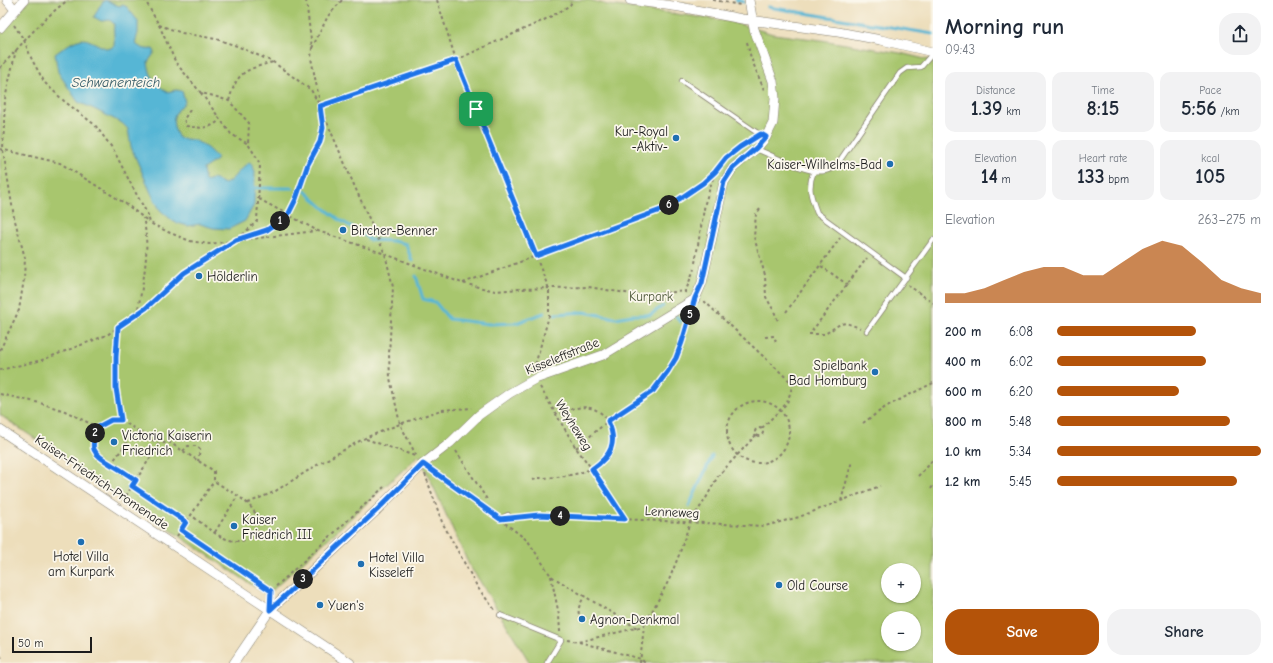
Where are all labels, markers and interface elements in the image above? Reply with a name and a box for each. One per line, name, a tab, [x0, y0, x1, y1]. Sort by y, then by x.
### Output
button: share	[1219, 13, 1261, 55]
text: Morning run	[945, 14, 1064, 40]
text: 09:43	[945, 42, 975, 57]
water label: Schwanenteich	[72, 74, 160, 91]
text: Distance	[976, 84, 1015, 97]
text: Time	[1092, 84, 1114, 97]
text: Pace	[1199, 84, 1221, 97]
pin	[459, 92, 493, 126]
text: 1.39	[971, 97, 1003, 120]
text: 8:15	[1087, 97, 1119, 120]
text: 5:56	[1181, 97, 1217, 120]
icon: arrive	[465, 98, 487, 120]
text: km	[1003, 105, 1021, 118]
text: /km	[1217, 105, 1240, 118]
place label: Kur-Royal -Aktiv-	[615, 124, 668, 154]
marker: Kur-Royal -Aktiv-	[671, 133, 681, 143]
text: Elevation	[975, 152, 1017, 165]
text: Heart rate	[1079, 152, 1127, 165]
text: kcal	[1201, 152, 1220, 165]
place label: Kaiser-Wilhelms-Bad	[767, 157, 882, 172]
marker: Kaiser-Wilhelms-Bad	[885, 159, 895, 169]
text: 14	[981, 165, 998, 188]
text: 133	[1077, 165, 1105, 188]
text: 105	[1195, 165, 1225, 188]
text: m	[998, 173, 1011, 186]
text: bpm	[1105, 173, 1129, 186]
pin: 6	[659, 195, 679, 215]
text: 6	[666, 198, 672, 211]
pin: 1	[270, 211, 290, 231]
text: Elevation	[945, 212, 995, 227]
text: 263–275 m	[1198, 212, 1261, 227]
text: 1	[278, 214, 282, 227]
place label: Bircher-Benner	[351, 223, 438, 238]
marker: Bircher-Benner	[338, 225, 348, 235]
place label: Hölderlin	[207, 269, 258, 284]
marker: Hölderlin	[194, 271, 204, 281]
park label: Kurpark	[629, 289, 674, 304]
pin: 5	[680, 305, 700, 325]
text: 5	[687, 308, 693, 321]
text: 200 m	[945, 324, 981, 339]
text: 6:08	[1009, 324, 1033, 339]
street label: Kisseleffstraße	[523, 334, 602, 378]
text: 400 m	[945, 354, 981, 369]
text: 6:02	[1009, 354, 1033, 369]
place label: Spielbank Bad Homburg	[789, 358, 868, 388]
marker: Spielbank Bad Homburg	[870, 367, 880, 377]
text: 600 m	[945, 384, 982, 399]
text: 6:20	[1009, 384, 1033, 399]
street label: Weyheweg	[552, 397, 596, 453]
text: 800 m	[945, 414, 982, 429]
text: 5:48	[1009, 414, 1031, 429]
pin: 2	[85, 423, 105, 443]
text: 2	[92, 426, 98, 439]
place label: Victoria Kaiserin Friedrich	[122, 428, 212, 458]
street label: Kaiser-Friedrich-Promenade	[32, 432, 172, 533]
marker: Victoria Kaiserin Friedrich	[109, 437, 119, 447]
text: 1.0 km	[945, 444, 981, 459]
text: 5:34	[1009, 444, 1031, 459]
text: 1.2 km	[945, 474, 980, 489]
text: 5:45	[1009, 474, 1032, 489]
street label: Lenneweg	[644, 503, 700, 521]
pin: 4	[550, 506, 570, 526]
text: 4	[557, 509, 563, 522]
place label: Kaiser Friedrich III	[242, 512, 312, 542]
marker: Kaiser Friedrich III	[229, 521, 239, 531]
marker: Hotel Villa am Kurpark	[76, 537, 86, 547]
place label: Hotel Villa am Kurpark	[48, 549, 115, 579]
place label: Hotel Villa Kisseleff	[369, 550, 425, 580]
marker: Hotel Villa Kisseleff	[356, 559, 366, 569]
map controls	[881, 563, 921, 651]
button: +	[881, 563, 921, 603]
pin: 3	[293, 569, 313, 589]
text: 3	[300, 572, 306, 585]
place label: Old Course	[787, 578, 848, 593]
marker: Old Course	[774, 580, 784, 590]
place label: Yuen's	[328, 598, 364, 613]
marker: Yuen's	[315, 600, 325, 610]
button: Save	[945, 609, 1099, 655]
button: Share	[1107, 609, 1261, 655]
button: −	[881, 611, 921, 651]
place label: Agnon-Denkmal	[590, 612, 679, 627]
marker: Agnon-Denkmal	[577, 614, 587, 624]
scale bar	[12, 635, 92, 654]
text: 50 m	[18, 637, 43, 650]

